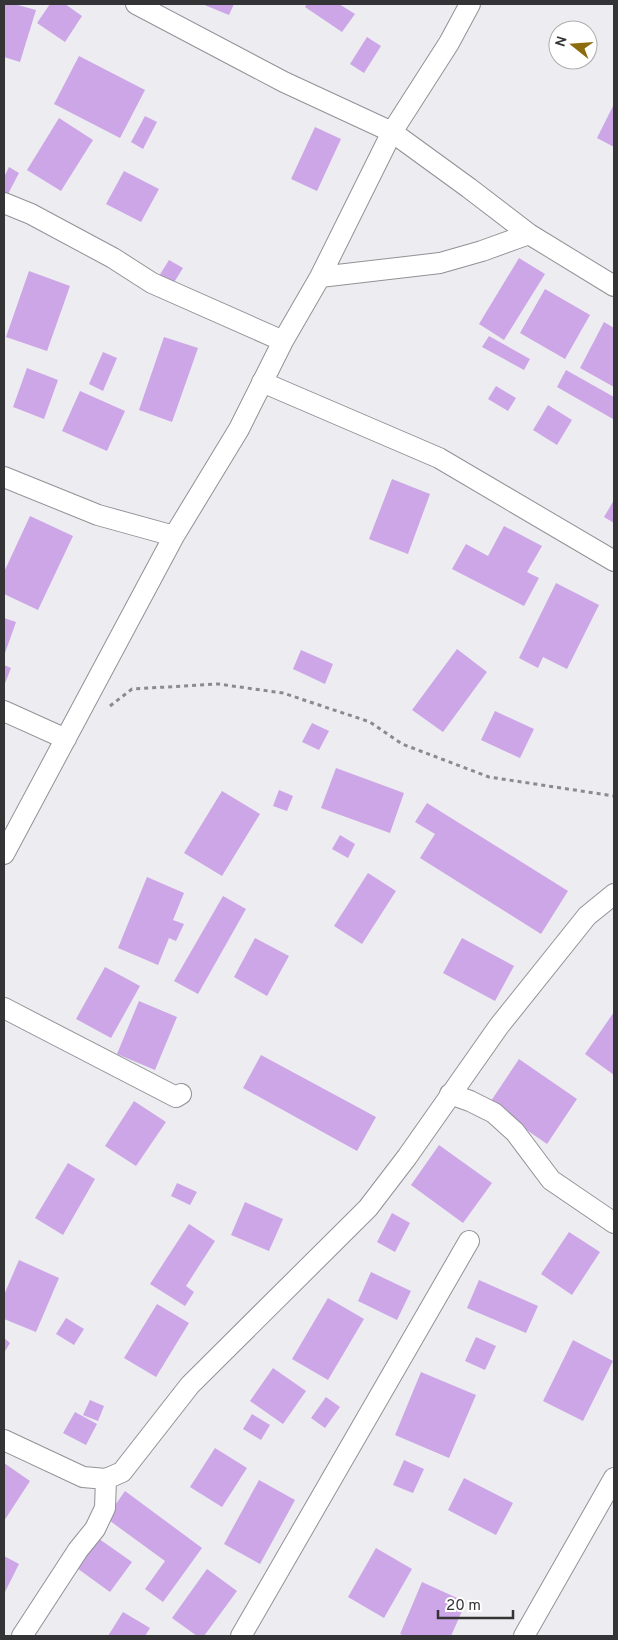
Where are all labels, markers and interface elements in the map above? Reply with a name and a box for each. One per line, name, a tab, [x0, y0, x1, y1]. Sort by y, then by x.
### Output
north arrow	[548, 20, 598, 70]
text: N	[552, 34, 572, 49]
scale bar	[438, 1588, 513, 1620]
text: 20 m	[446, 1597, 481, 1616]

